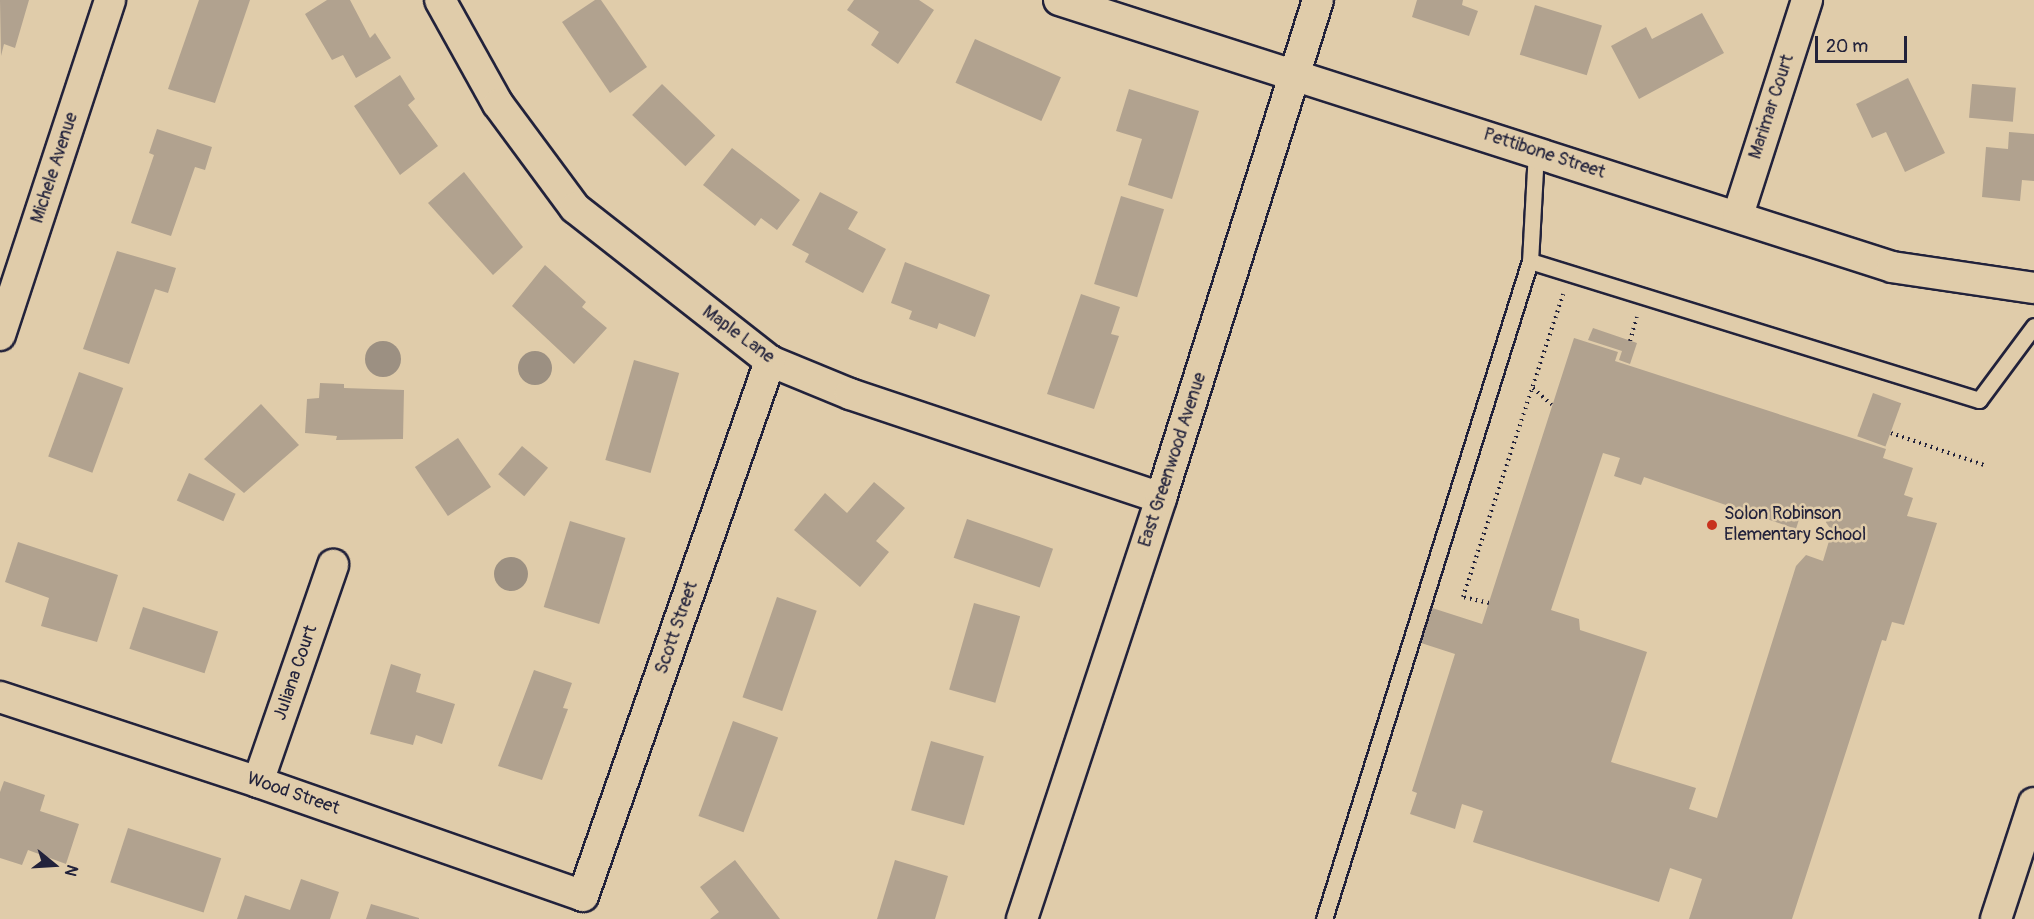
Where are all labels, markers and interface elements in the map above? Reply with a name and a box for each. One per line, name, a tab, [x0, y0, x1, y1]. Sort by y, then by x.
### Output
scale bar	[1818, 24, 1910, 62]
text: 20 m	[1826, 35, 1868, 58]
street label: Marimar Court	[1745, 52, 1799, 162]
street label: Michele Avenue	[27, 110, 83, 226]
street label: Pettibone Street	[1480, 124, 1608, 184]
street label: Maple Lane	[698, 302, 778, 368]
street label: East Greenwood Avenue	[1135, 370, 1211, 550]
place label: Solon Robinson Elementary School	[1724, 504, 1866, 546]
marker: Solon Robinson Elementary School	[1705, 518, 1719, 532]
street label: Scott Street	[651, 579, 703, 677]
street label: Juliana Court	[270, 623, 322, 723]
street label: Wood Street	[244, 768, 342, 820]
north arrow	[24, 835, 84, 895]
text: N	[60, 862, 82, 879]

